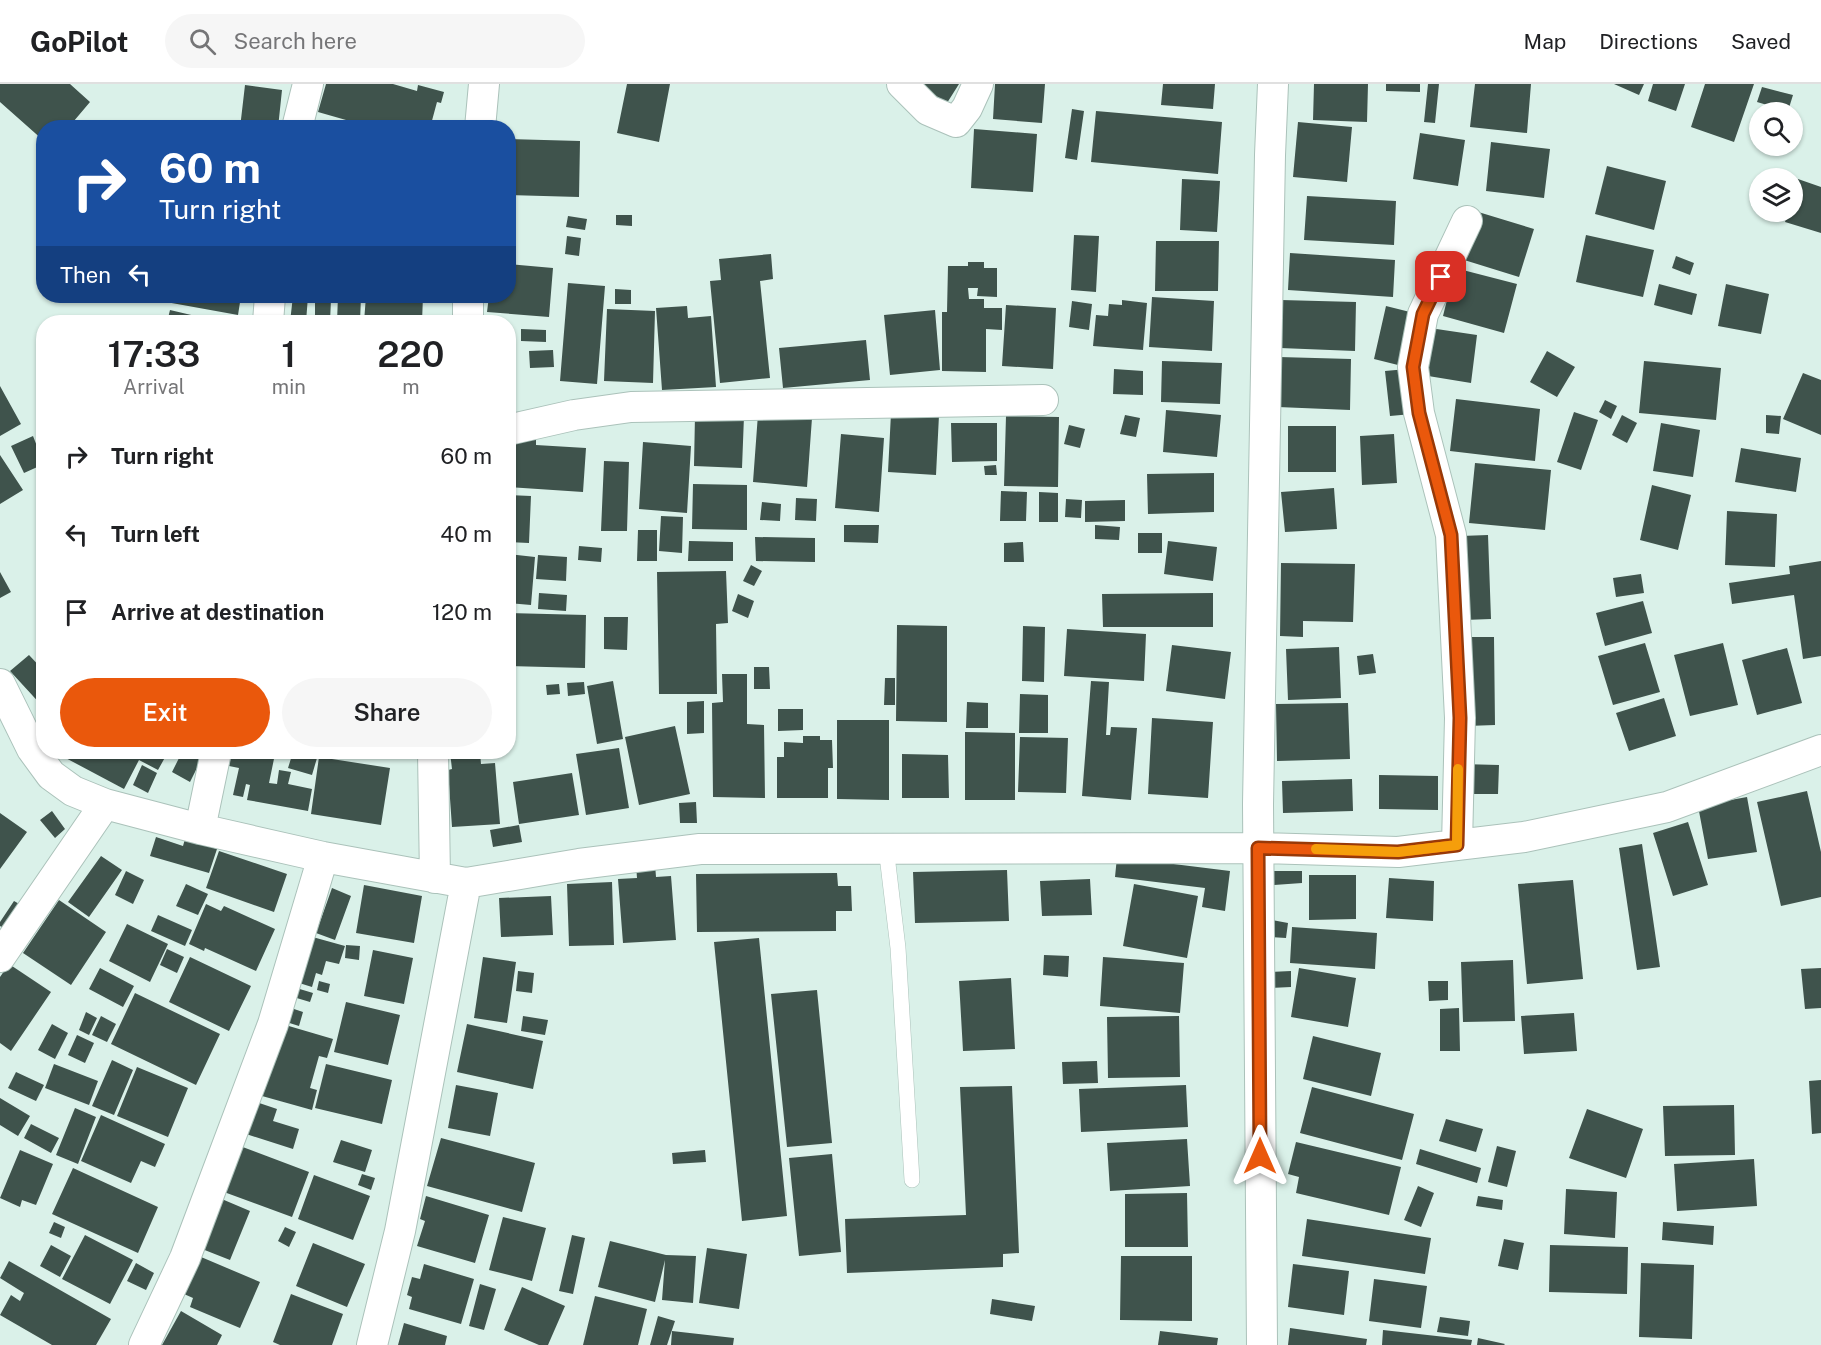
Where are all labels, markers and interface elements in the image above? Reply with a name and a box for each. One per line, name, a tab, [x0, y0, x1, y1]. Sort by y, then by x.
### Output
search box	[165, 14, 585, 68]
text: GoPilot	[30, 25, 129, 58]
icon: search	[186, 25, 219, 58]
text: Search here	[234, 28, 357, 54]
text: Map	[1524, 29, 1566, 54]
text: Directions	[1599, 29, 1698, 54]
text: Saved	[1731, 29, 1791, 54]
map controls	[1749, 102, 1803, 222]
button: search	[1749, 102, 1803, 156]
text: 60 m	[159, 143, 261, 192]
icon: right	[60, 144, 138, 222]
button: layers	[1749, 168, 1803, 222]
text: Turn right	[159, 193, 282, 225]
pin	[1415, 251, 1466, 302]
icon: left	[123, 258, 156, 291]
icon: arrive	[1424, 260, 1457, 293]
text: Then	[60, 262, 111, 288]
text: 17:33	[108, 333, 200, 375]
text: 1	[281, 333, 296, 375]
text: 220	[377, 333, 444, 375]
text: Arrival	[123, 375, 185, 399]
text: min	[272, 375, 306, 399]
text: m	[402, 375, 420, 399]
icon: right	[60, 440, 93, 473]
text: Turn right	[111, 443, 214, 469]
text: 60 m	[441, 443, 492, 469]
icon: left	[60, 518, 93, 551]
text: Turn left	[111, 521, 200, 547]
text: 40 m	[440, 521, 492, 547]
icon: arrive	[60, 596, 93, 629]
text: Arrive at destination	[111, 599, 324, 625]
text: 120 m	[432, 599, 492, 625]
button: Exit	[60, 678, 270, 747]
button: Share	[282, 678, 492, 747]
position arrow	[1228, 1124, 1292, 1188]

